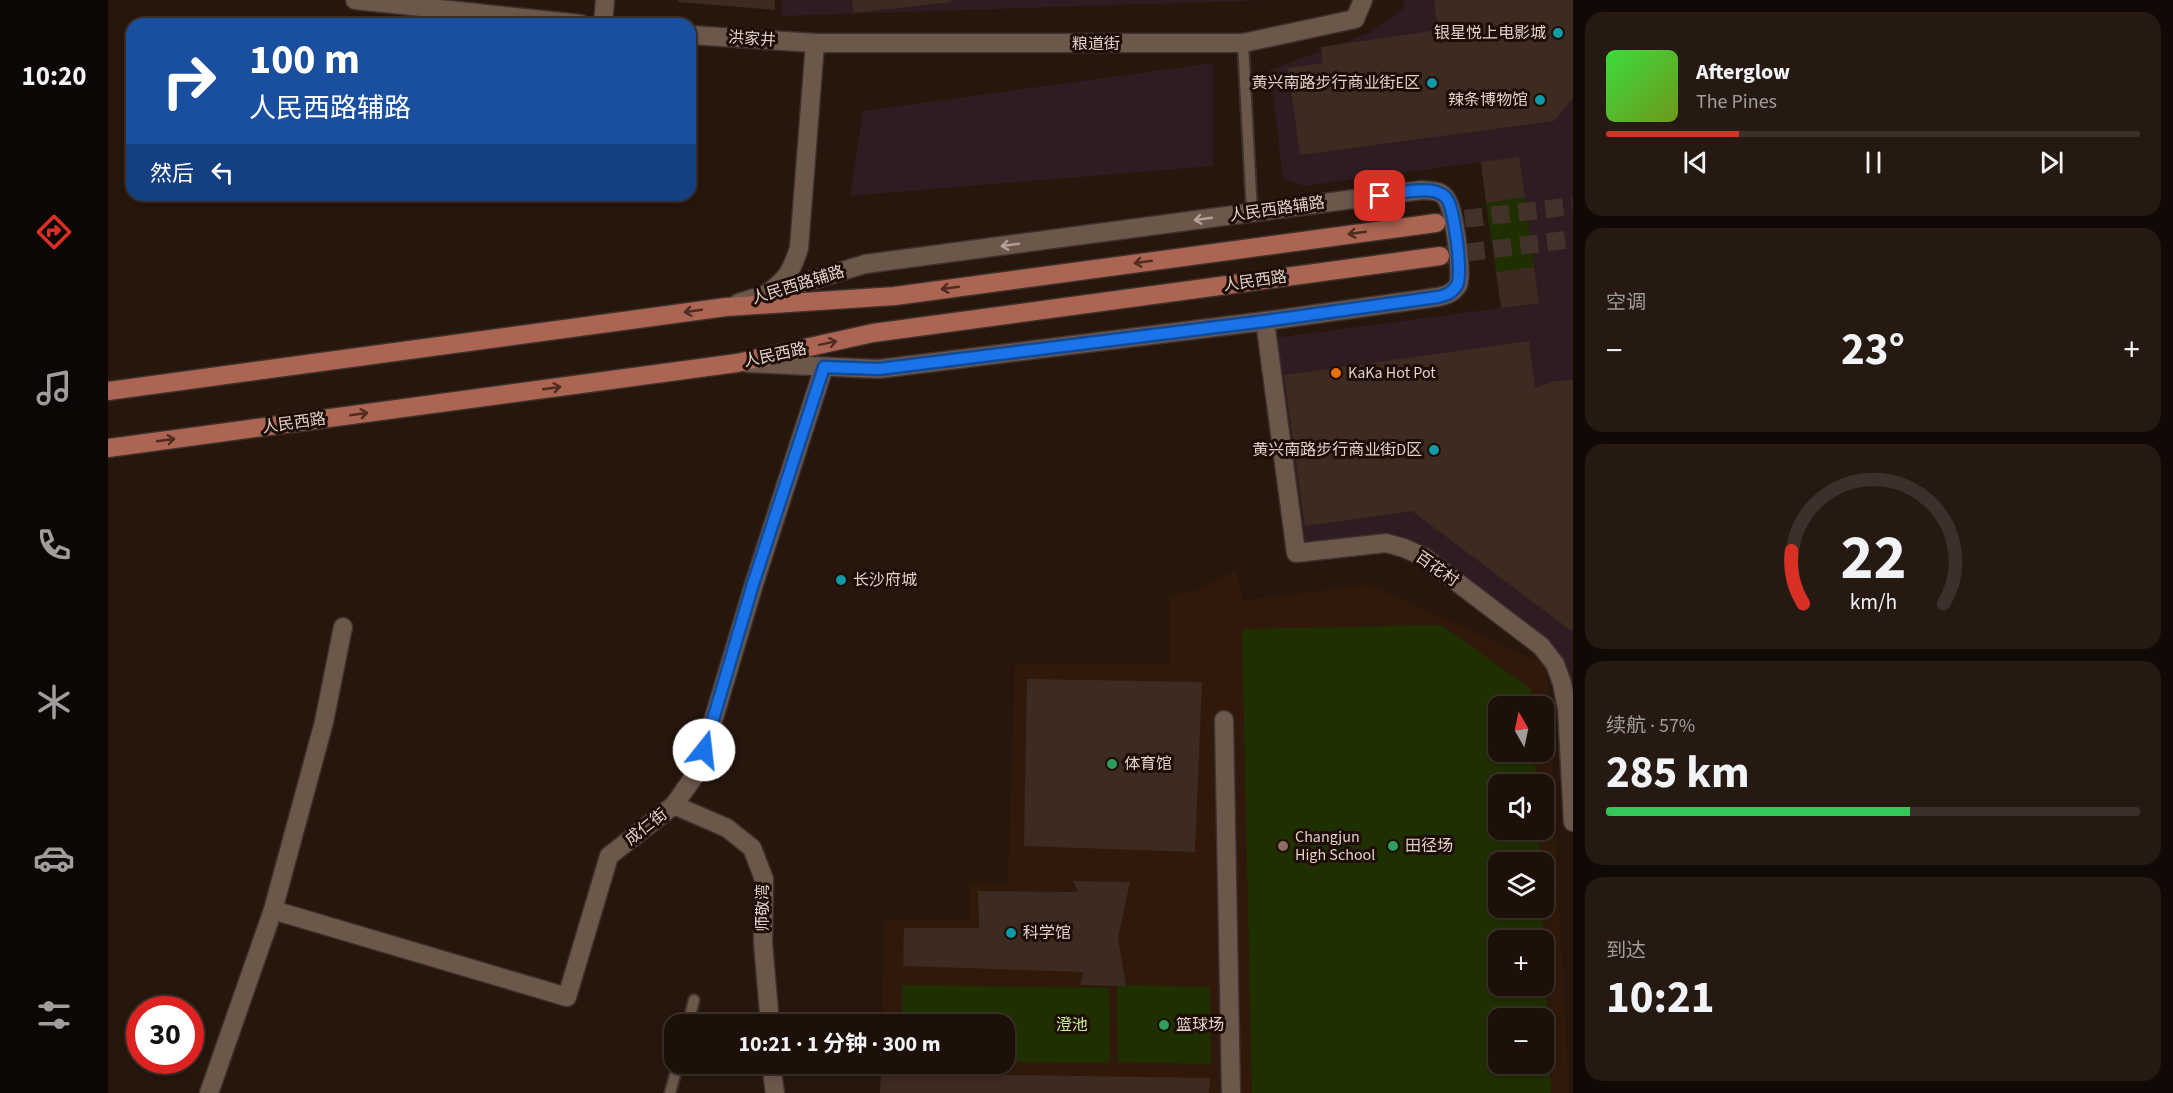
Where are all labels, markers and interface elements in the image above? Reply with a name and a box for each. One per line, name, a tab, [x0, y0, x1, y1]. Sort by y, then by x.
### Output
place label: 银星悦上电影城	[1434, 22, 1546, 44]
street label: 洪家井	[727, 26, 777, 52]
marker: 银星悦上电影城	[1551, 26, 1565, 40]
text: 100 m	[249, 30, 360, 90]
street label: 粮道街	[1072, 33, 1120, 55]
icon: right	[150, 42, 228, 120]
text: Afterglow	[1696, 56, 1790, 88]
text: 10:20	[21, 57, 87, 96]
place label: 黄兴南路步行商业街E区	[1252, 72, 1420, 94]
marker: 黄兴南路步行商业街E区	[1425, 76, 1439, 90]
text: The Pines	[1696, 88, 1777, 116]
text: 人民西路辅路	[249, 89, 411, 128]
place label: 辣条博物馆	[1448, 89, 1528, 111]
marker: 辣条博物馆	[1533, 93, 1547, 107]
icon: previous	[1679, 146, 1712, 179]
icon: pause	[1857, 146, 1890, 179]
icon: next	[2035, 146, 2068, 179]
icon: left	[206, 156, 239, 189]
text: 然后	[150, 158, 194, 190]
pin	[1354, 170, 1405, 221]
icon: arrive	[1363, 179, 1396, 212]
street label: 人民西路辅路	[1228, 191, 1326, 227]
icon: directions	[33, 211, 75, 253]
one-way arrow	[1194, 214, 1214, 225]
one-way arrow	[1348, 228, 1368, 239]
one-way arrow	[1001, 240, 1021, 251]
one-way arrow	[1134, 257, 1153, 268]
street label: 人民西路辅路	[749, 260, 847, 310]
street label: 人民西路	[1222, 266, 1288, 296]
one-way arrow	[940, 283, 960, 294]
text: 空调	[1606, 289, 1646, 317]
one-way arrow	[684, 306, 703, 317]
text: 23°	[1841, 318, 1905, 382]
text: −	[1606, 327, 1622, 374]
text: +	[2124, 327, 2140, 374]
one-way arrow	[817, 337, 837, 348]
street label: 人民西路	[741, 338, 809, 372]
place label: KaKa Hot Pot	[1348, 362, 1436, 384]
marker: KaKa Hot Pot	[1329, 366, 1343, 380]
icon: music	[33, 367, 75, 409]
one-way arrow	[542, 382, 562, 393]
street label: 人民西路	[261, 408, 327, 438]
one-way arrow	[349, 408, 369, 419]
one-way arrow	[156, 434, 175, 445]
place label: 黄兴南路步行商业街D区	[1252, 439, 1422, 461]
marker: 黄兴南路步行商业街D区	[1427, 443, 1441, 457]
text: 22	[1840, 514, 1906, 603]
icon: phone	[33, 524, 75, 566]
street label: 百花村	[1411, 546, 1463, 592]
place label: 长沙府城	[853, 569, 917, 591]
marker: 长沙府城	[834, 573, 848, 587]
text: km/h	[1849, 587, 1897, 618]
icon: climate	[33, 681, 75, 723]
north arrow	[1488, 696, 1554, 762]
map controls	[1488, 696, 1554, 1074]
text: 续航 · 57%	[1606, 712, 1695, 740]
position arrow	[672, 718, 736, 782]
text: 285 km	[1606, 741, 1750, 805]
place label: 体育馆	[1124, 753, 1172, 775]
marker: 体育馆	[1105, 757, 1119, 771]
button: sound	[1488, 774, 1554, 840]
street label: 成仁街	[620, 804, 672, 850]
place label: Changjun High School	[1295, 826, 1375, 866]
place label: 田径场	[1405, 835, 1453, 857]
icon: car	[33, 837, 75, 879]
marker: Changjun High School	[1276, 839, 1290, 853]
marker: 田径场	[1386, 839, 1400, 853]
button: layers	[1488, 852, 1554, 918]
street label: 师敬湾	[752, 884, 774, 932]
place label: 科学馆	[1023, 922, 1071, 944]
marker: 科学馆	[1004, 926, 1018, 940]
button: +	[1488, 930, 1554, 996]
text: 到达	[1606, 937, 1646, 965]
text: 10:21	[1606, 966, 1715, 1030]
icon: filters	[33, 994, 75, 1036]
speed limit sign: 30	[126, 996, 204, 1074]
button: −	[1488, 1008, 1554, 1074]
park label: 澄池	[1056, 1014, 1088, 1036]
place label: 篮球场	[1176, 1014, 1224, 1036]
marker: 篮球场	[1157, 1018, 1171, 1032]
text: 10:21 · 1 分钟 · 300 m	[739, 1028, 940, 1060]

